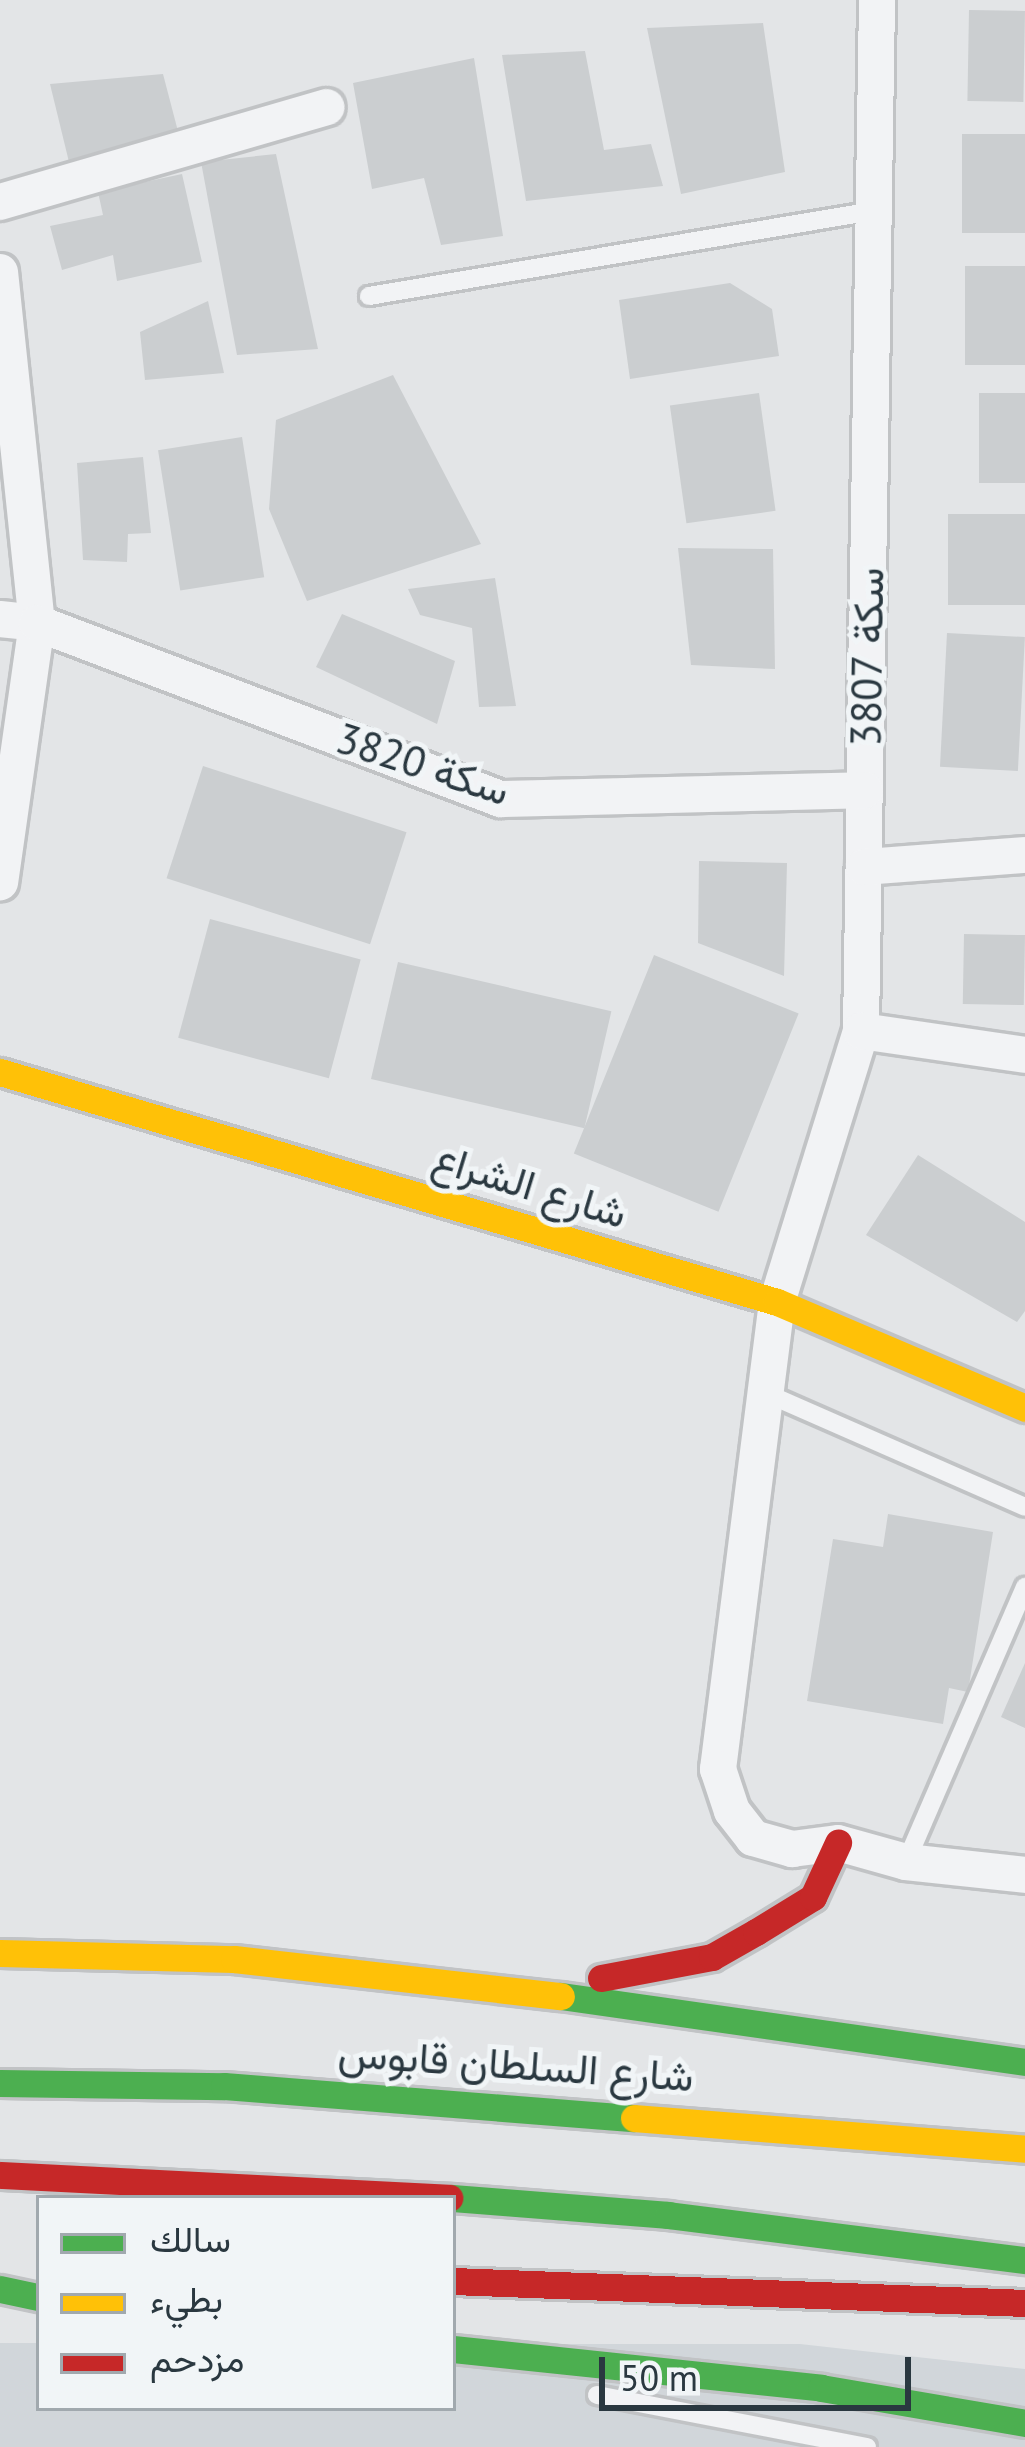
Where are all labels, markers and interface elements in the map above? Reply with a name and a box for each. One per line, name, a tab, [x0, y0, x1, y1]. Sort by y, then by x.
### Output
street label: سكة 3807	[840, 567, 894, 747]
street label: سكة 3820	[330, 712, 516, 816]
street label: شارع الشراع	[427, 1132, 633, 1238]
street label: شارع السلطان قابوس	[337, 2026, 695, 2102]
legend	[36, 2195, 456, 2411]
text: سالك	[150, 2215, 231, 2262]
text: بطيء	[150, 2275, 223, 2322]
scale bar	[605, 2333, 917, 2407]
text: مزدحم	[150, 2335, 244, 2382]
text: 50 m	[620, 2354, 698, 2401]

